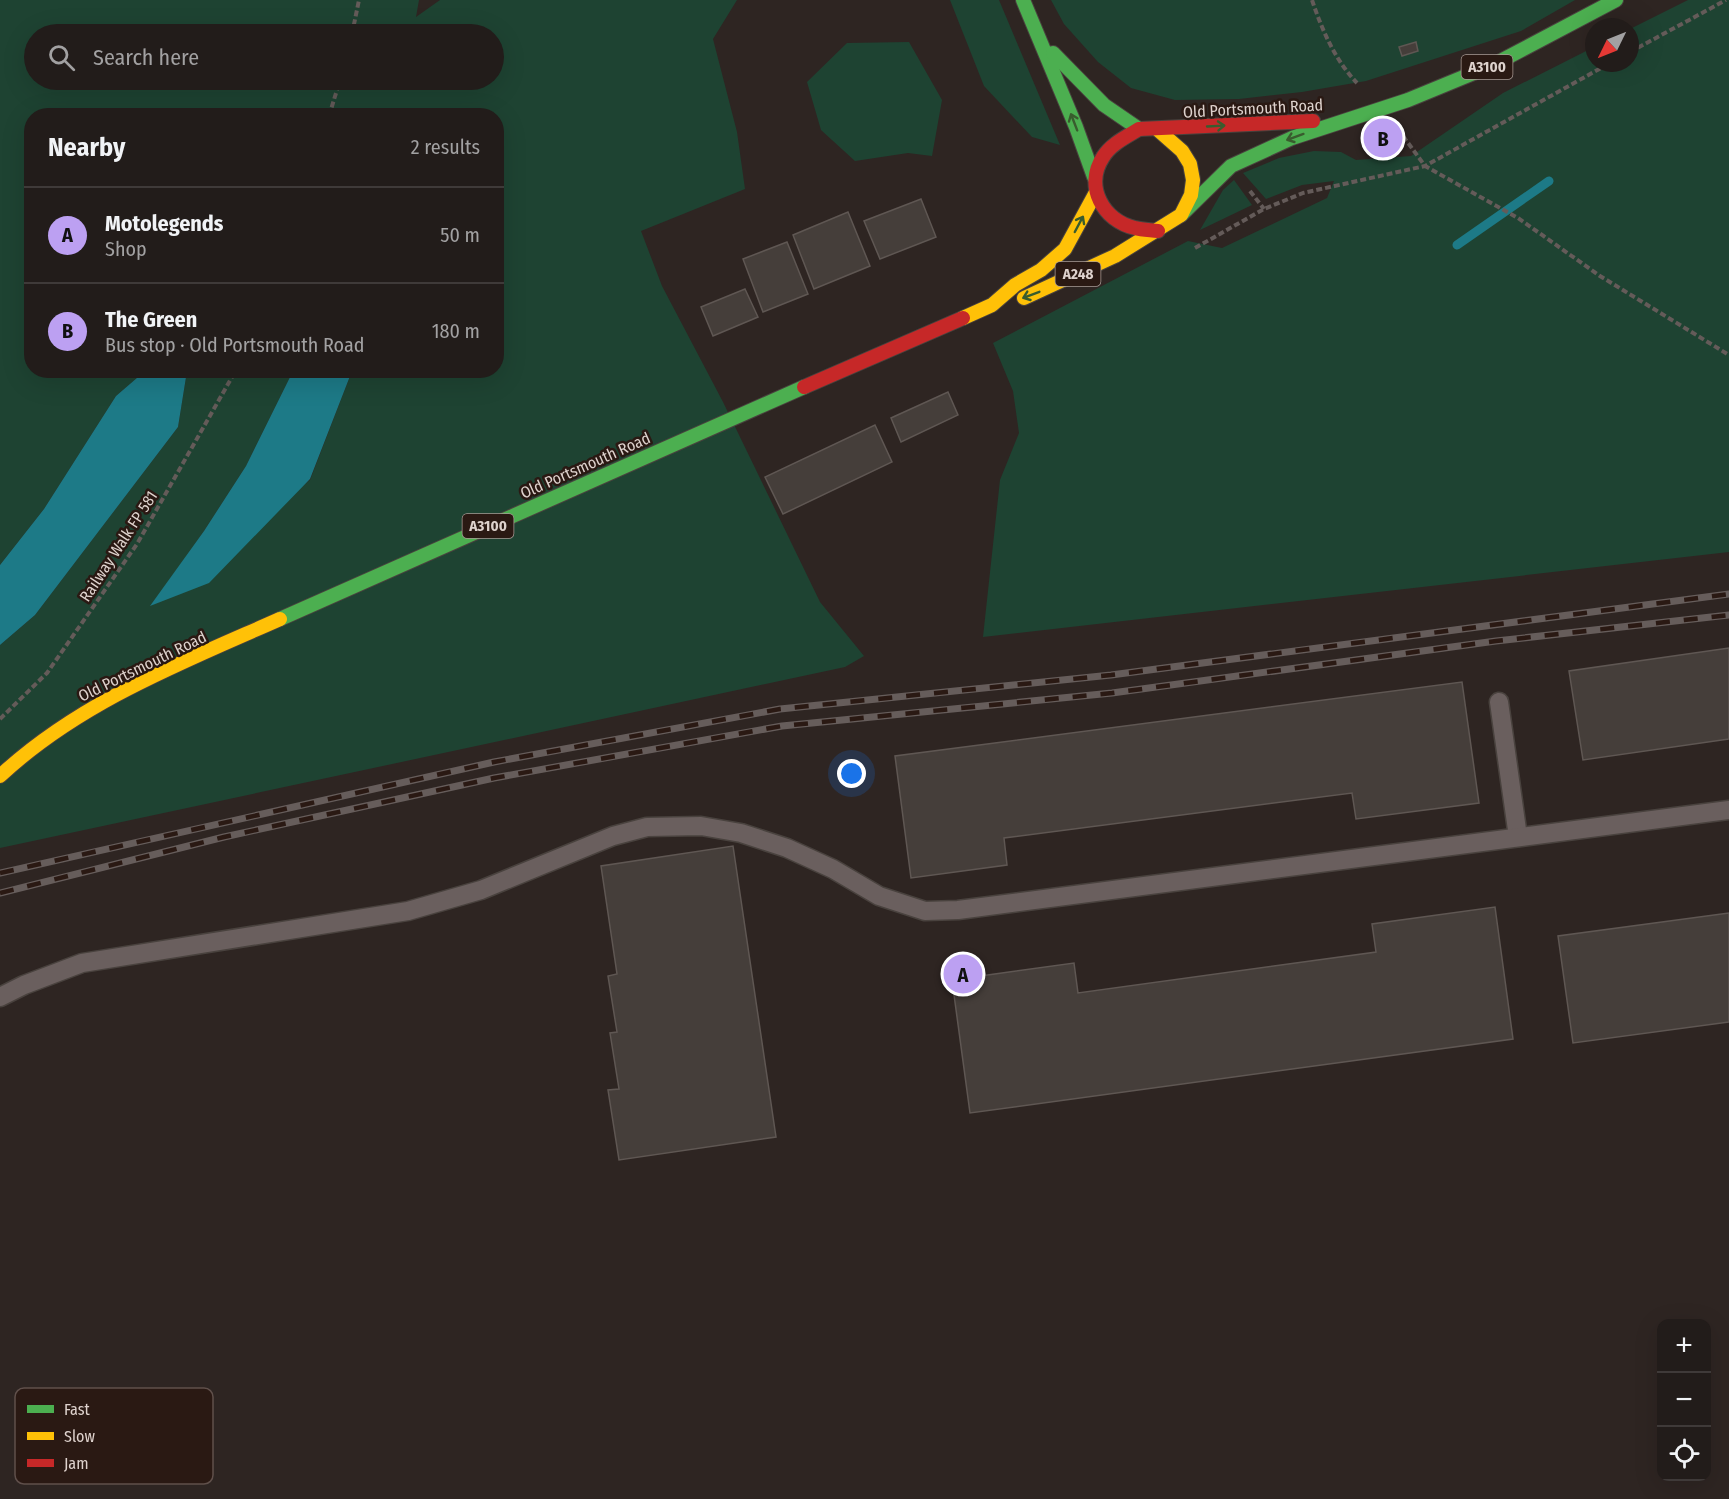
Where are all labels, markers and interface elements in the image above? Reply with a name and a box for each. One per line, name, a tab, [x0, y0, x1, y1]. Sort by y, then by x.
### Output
north arrow	[1585, 18, 1639, 72]
search box	[24, 24, 504, 90]
icon: search	[45, 41, 78, 74]
text: Search here	[93, 44, 199, 71]
road number: A3100	[1462, 55, 1512, 79]
street label: Old Portsmouth Road	[1183, 95, 1324, 122]
one-way arrow	[1068, 113, 1079, 131]
pin: B	[1364, 116, 1402, 160]
one-way arrow	[1205, 121, 1225, 132]
text: Nearby	[48, 132, 125, 163]
one-way arrow	[1286, 133, 1305, 144]
text: 2 results	[411, 135, 480, 159]
text: Motolegends	[105, 210, 224, 237]
one-way arrow	[1074, 215, 1085, 233]
text: A	[62, 223, 73, 247]
text: 50 m	[440, 223, 480, 247]
text: Shop	[105, 237, 147, 261]
road number: A248	[1056, 262, 1100, 286]
one-way arrow	[1022, 290, 1041, 301]
text: The Green	[105, 306, 197, 333]
text: B	[62, 319, 73, 343]
text: 180 m	[432, 319, 480, 343]
text: Bus stop · Old Portsmouth Road	[105, 333, 364, 357]
street label: Old Portsmouth Road	[517, 428, 653, 503]
street label: Railway Walk FP 581	[75, 487, 161, 605]
road number: A3100	[462, 514, 514, 538]
street label: Old Portsmouth Road	[75, 627, 209, 706]
your location	[837, 759, 866, 788]
pin: A	[944, 952, 982, 996]
map controls	[1657, 1319, 1711, 1481]
button: +	[1657, 1319, 1711, 1373]
button: −	[1657, 1373, 1711, 1427]
legend	[15, 1388, 213, 1484]
text: Fast	[64, 1400, 91, 1419]
text: Slow	[64, 1427, 95, 1446]
button: locate	[1657, 1427, 1711, 1481]
text: Jam	[64, 1454, 89, 1473]

